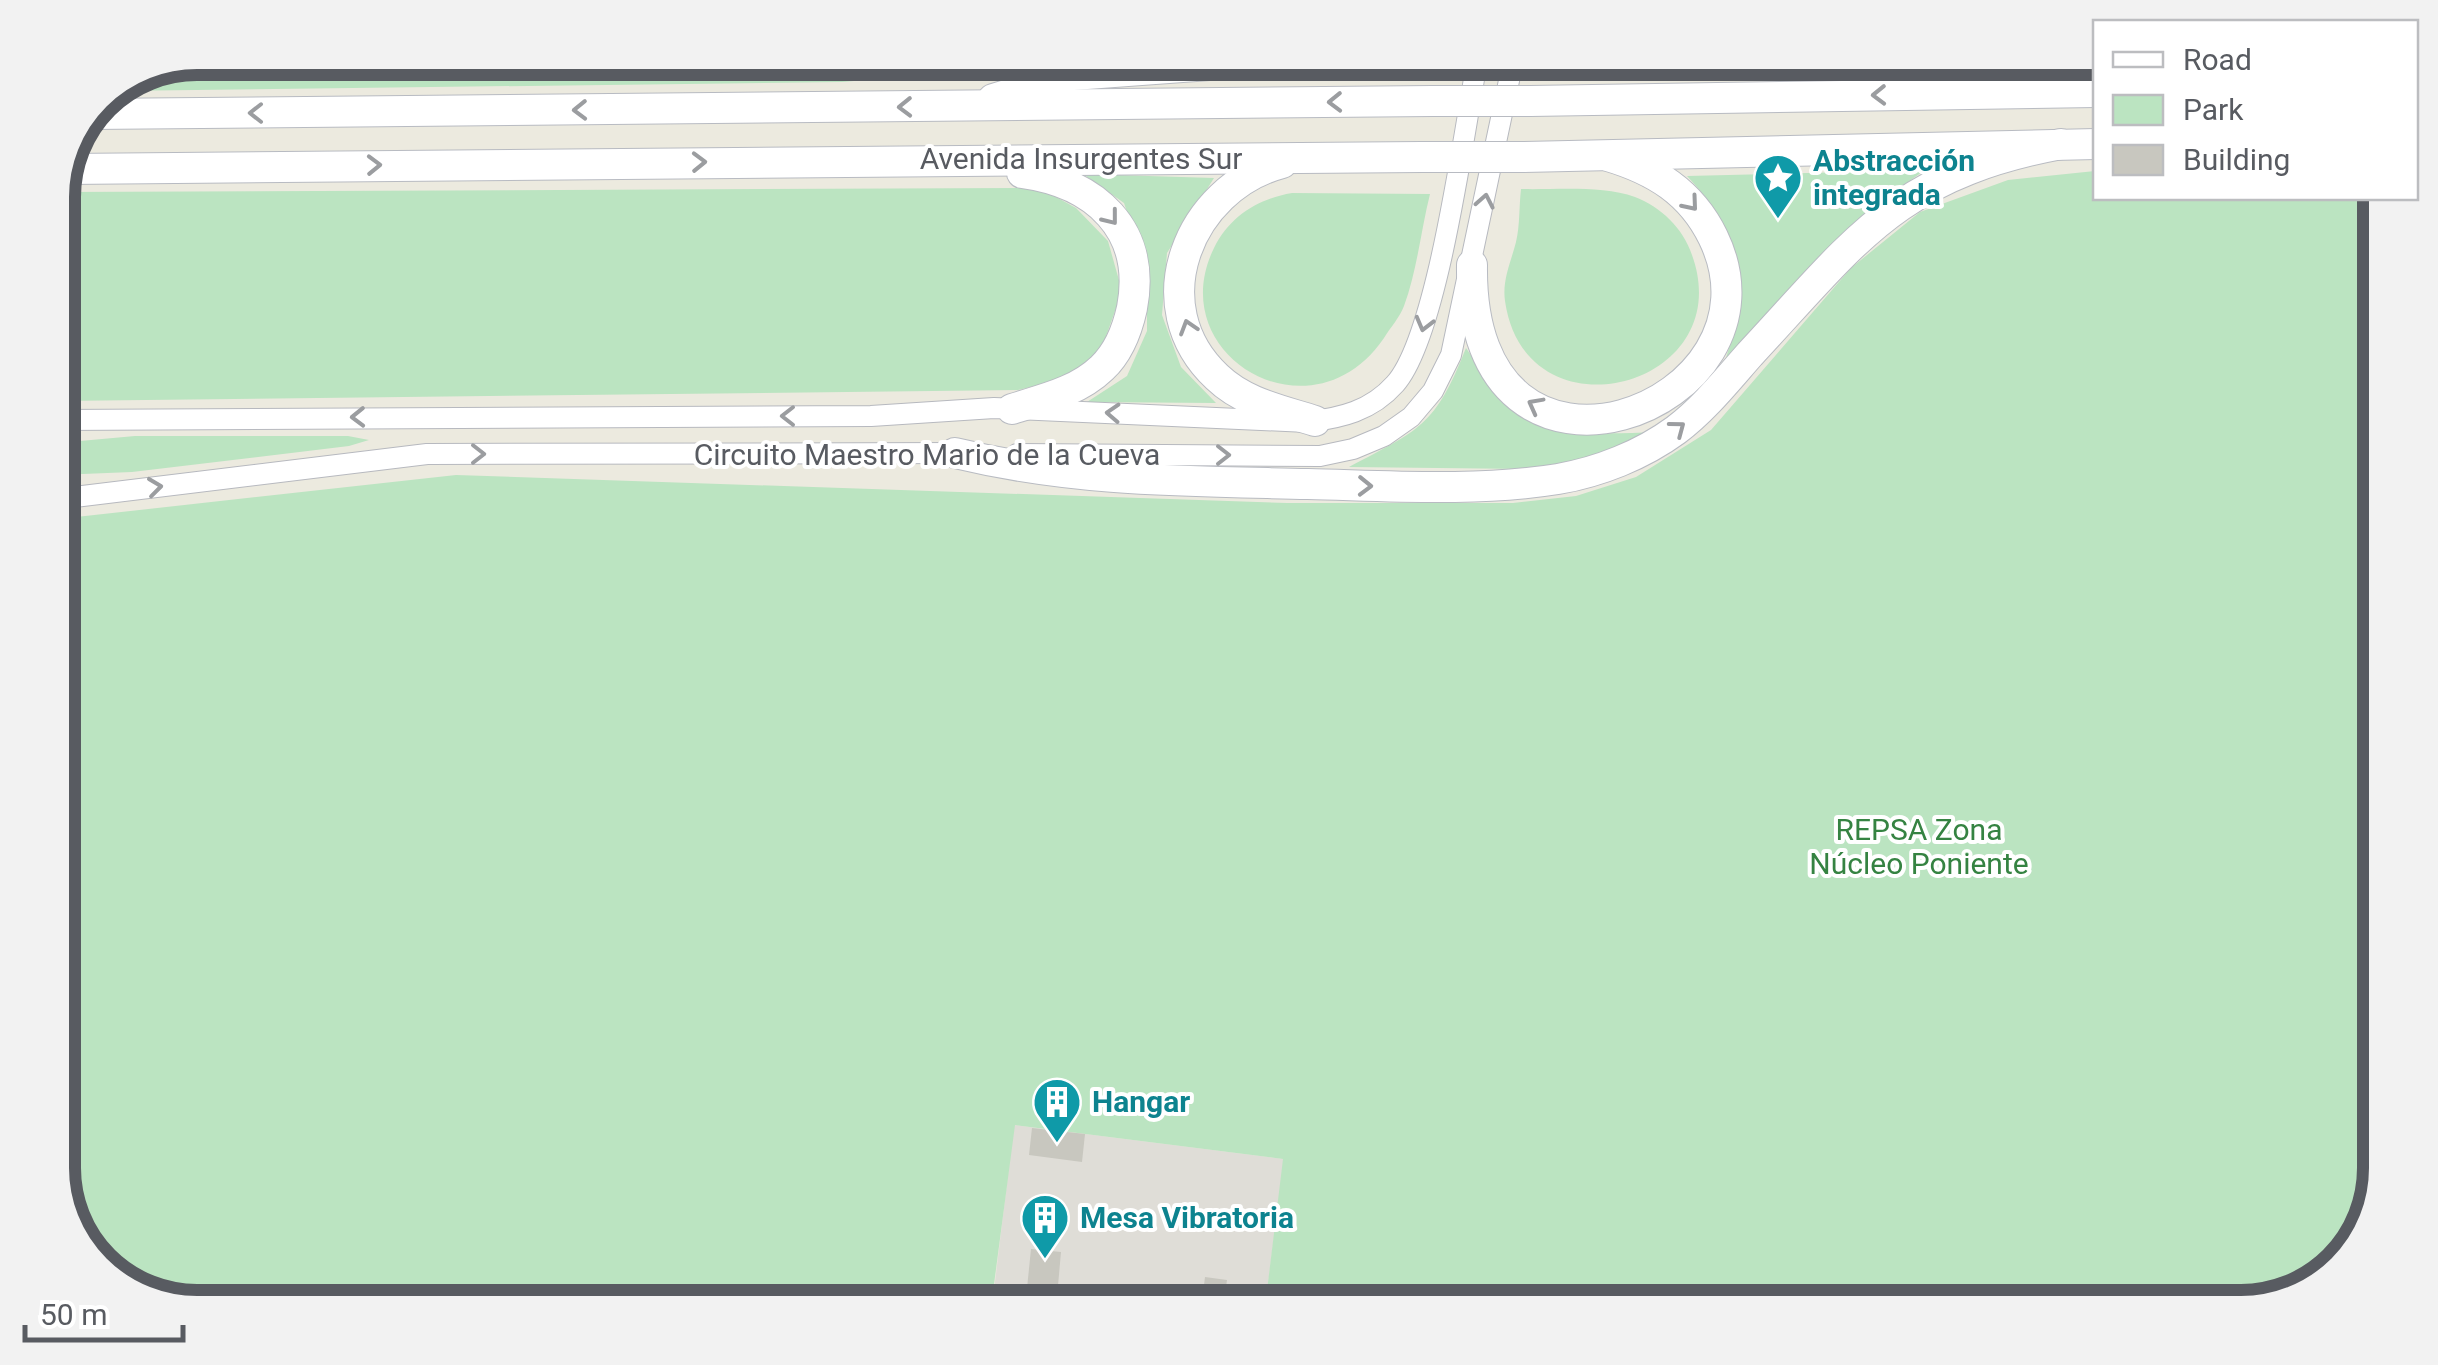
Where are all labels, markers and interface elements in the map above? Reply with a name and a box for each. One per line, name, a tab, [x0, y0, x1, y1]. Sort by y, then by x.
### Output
legend	[2093, 20, 2418, 200]
text: Road	[2183, 42, 2252, 77]
one-way arrow	[1870, 85, 1886, 106]
one-way arrow	[1327, 91, 1342, 113]
text: Park	[2183, 92, 2244, 127]
one-way arrow	[897, 96, 912, 118]
one-way arrow	[572, 99, 588, 121]
one-way arrow	[247, 102, 262, 124]
street label: Avenida Insurgentes Sur	[920, 141, 1242, 176]
text: Building	[2183, 142, 2290, 177]
place label: Abstracción integrada	[1813, 143, 1975, 212]
one-way arrow	[692, 151, 707, 173]
place icon: Abstracción integrada	[1752, 152, 1804, 220]
one-way arrow	[366, 155, 382, 176]
one-way arrow	[1679, 192, 1697, 211]
one-way arrow	[1474, 193, 1495, 210]
one-way arrow	[1100, 207, 1117, 225]
one-way arrow	[1415, 315, 1436, 333]
one-way arrow	[1179, 320, 1200, 337]
one-way arrow	[1528, 398, 1546, 418]
one-way arrow	[1105, 403, 1121, 424]
one-way arrow	[780, 405, 796, 427]
one-way arrow	[350, 406, 366, 427]
one-way arrow	[1667, 422, 1685, 439]
street label: Circuito Maestro Mario de la Cueva	[694, 437, 1160, 472]
one-way arrow	[470, 443, 486, 465]
one-way arrow	[1215, 445, 1231, 466]
one-way arrow	[1357, 475, 1373, 496]
one-way arrow	[147, 477, 163, 498]
park label: REPSA Zona Núcleo Poniente	[1809, 812, 2029, 881]
building icon: Hangar	[1031, 1076, 1083, 1144]
place label: Hangar	[1092, 1084, 1190, 1119]
building icon: Mesa Vibratoria	[1019, 1192, 1071, 1260]
place label: Mesa Vibratoria	[1080, 1200, 1294, 1235]
scale bar	[25, 1280, 182, 1342]
text: 50 m	[40, 1297, 107, 1332]

